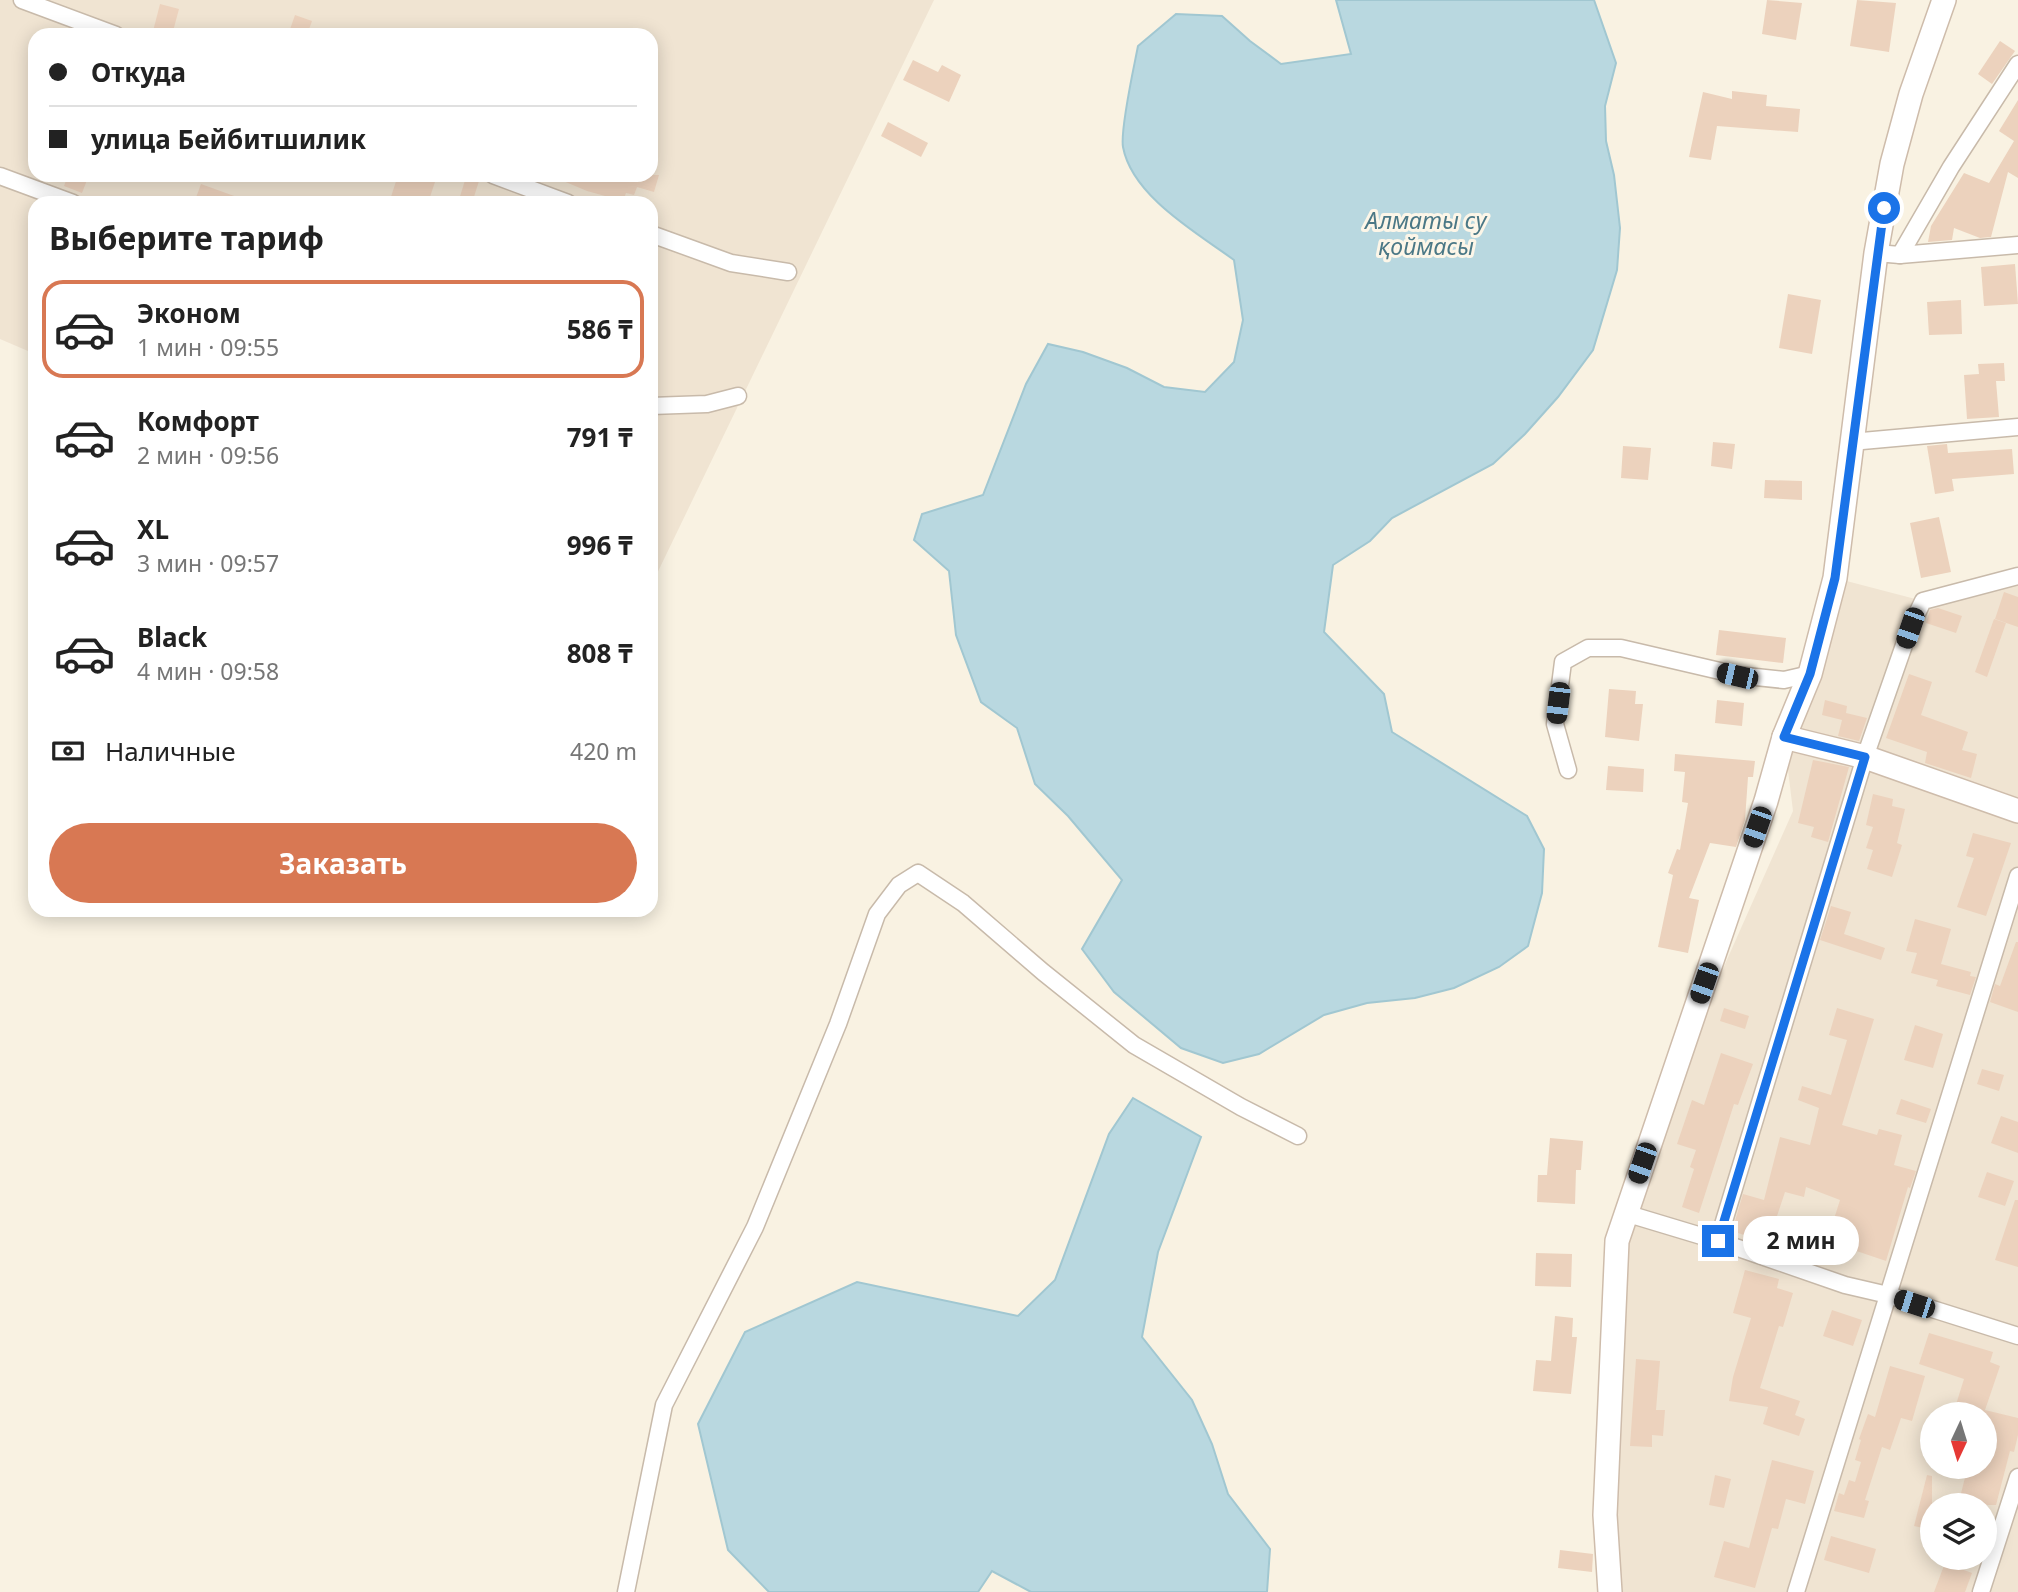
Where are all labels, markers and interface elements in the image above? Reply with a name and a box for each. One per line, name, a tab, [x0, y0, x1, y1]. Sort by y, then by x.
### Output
text: Откуда	[91, 54, 186, 90]
text: улица Бейбитшилик	[91, 121, 366, 157]
route start	[1868, 192, 1900, 224]
water label: Алматы су қоймасы	[1363, 204, 1488, 262]
text: Выберите тариф	[49, 216, 324, 259]
text: Эконом	[137, 295, 241, 331]
icon: car	[53, 298, 116, 361]
text: 586 ₸	[567, 311, 633, 347]
text: 1 мин · 09:55	[137, 331, 279, 363]
text: Комфорт	[137, 403, 259, 439]
icon: car	[53, 406, 116, 469]
text: 791 ₸	[567, 419, 633, 455]
text: 2 мин · 09:56	[137, 439, 279, 471]
text: XL	[137, 511, 169, 547]
icon: car	[53, 514, 116, 577]
text: 996 ₸	[567, 527, 633, 563]
text: 3 мин · 09:57	[137, 547, 279, 579]
car	[1894, 605, 1927, 651]
text: Black	[137, 619, 207, 655]
icon: car	[53, 622, 116, 685]
text: 808 ₸	[567, 635, 633, 671]
text: 4 мин · 09:58	[137, 655, 279, 687]
car	[1715, 661, 1760, 691]
car	[1546, 681, 1571, 725]
icon: cash	[49, 732, 87, 770]
text: Наличные	[105, 733, 236, 769]
text: 420 m	[570, 735, 637, 767]
car	[1741, 804, 1774, 850]
button: Заказать	[49, 823, 637, 903]
car	[1688, 960, 1721, 1006]
car	[1626, 1140, 1659, 1186]
callout: 2 мин	[1742, 1216, 1858, 1266]
text: 2 мин	[1767, 1224, 1835, 1256]
route end	[1702, 1225, 1734, 1257]
car	[1891, 1288, 1938, 1320]
north arrow	[1920, 1402, 1997, 1479]
map controls	[1920, 1402, 1997, 1570]
button: layers	[1920, 1493, 1997, 1570]

